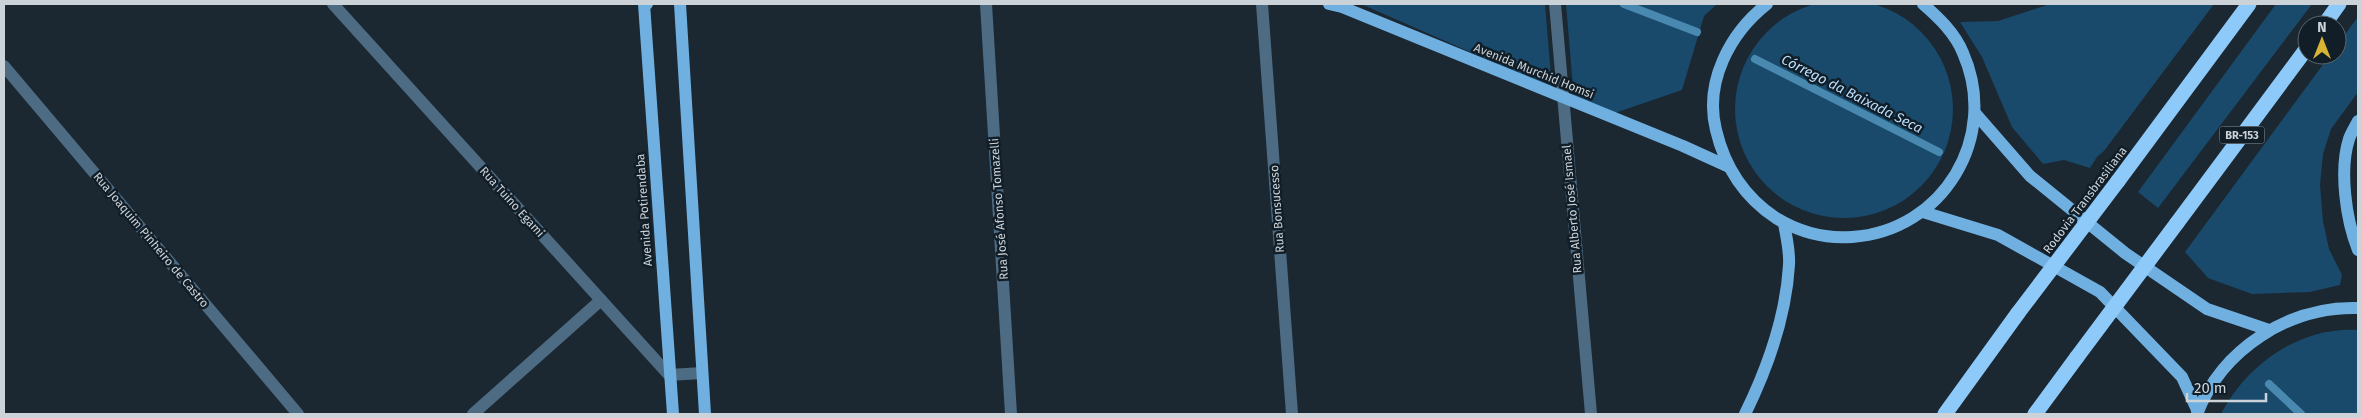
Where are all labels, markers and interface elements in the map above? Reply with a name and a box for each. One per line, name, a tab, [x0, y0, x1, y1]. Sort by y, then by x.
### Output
north arrow	[2297, 15, 2347, 65]
text: N	[2317, 19, 2327, 36]
street label: Avenida Murchid Homsi	[1472, 41, 1596, 101]
water label: Córrego da Baixada Seca	[1779, 51, 1926, 137]
road number: BR-153	[2220, 126, 2264, 144]
street label: Rua José Afonso Tomazelli	[987, 138, 1011, 280]
street label: Rua Alberto José Ismael	[1559, 144, 1585, 274]
street label: Rodovia Transbrasiliana	[2040, 144, 2130, 256]
street label: Avenida Potirendaba	[633, 153, 655, 267]
street label: Rua Tuino Egami	[477, 164, 547, 240]
street label: Rua Bonsucesso	[1267, 165, 1287, 253]
street label: Rua Joaquim Pinheiro de Castro	[90, 170, 212, 310]
scale bar	[2187, 370, 2266, 402]
text: 20 m	[2194, 379, 2227, 397]

